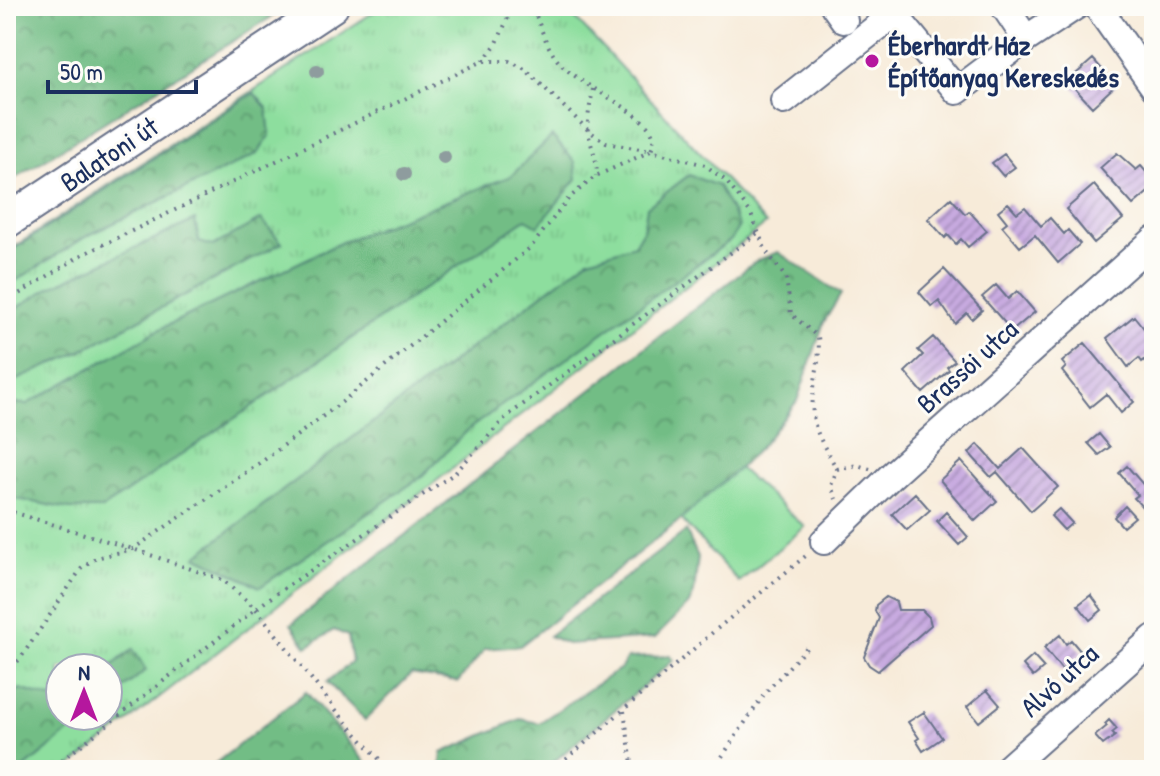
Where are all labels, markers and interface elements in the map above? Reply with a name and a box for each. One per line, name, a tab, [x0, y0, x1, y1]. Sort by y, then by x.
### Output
place label: Éberhardt Ház Építőanyag Kereskedés	[888, 26, 1119, 97]
scale bar	[48, 44, 196, 94]
marker: Éberhardt Ház Építőanyag Kereskedés	[863, 52, 881, 70]
text: 50 m	[60, 55, 103, 87]
street label: Balatoni út	[52, 107, 166, 201]
street label: Brassói utca	[908, 310, 1026, 422]
street label: Alvó utca	[1012, 635, 1106, 725]
north arrow	[44, 652, 124, 732]
text: N	[78, 657, 90, 687]

